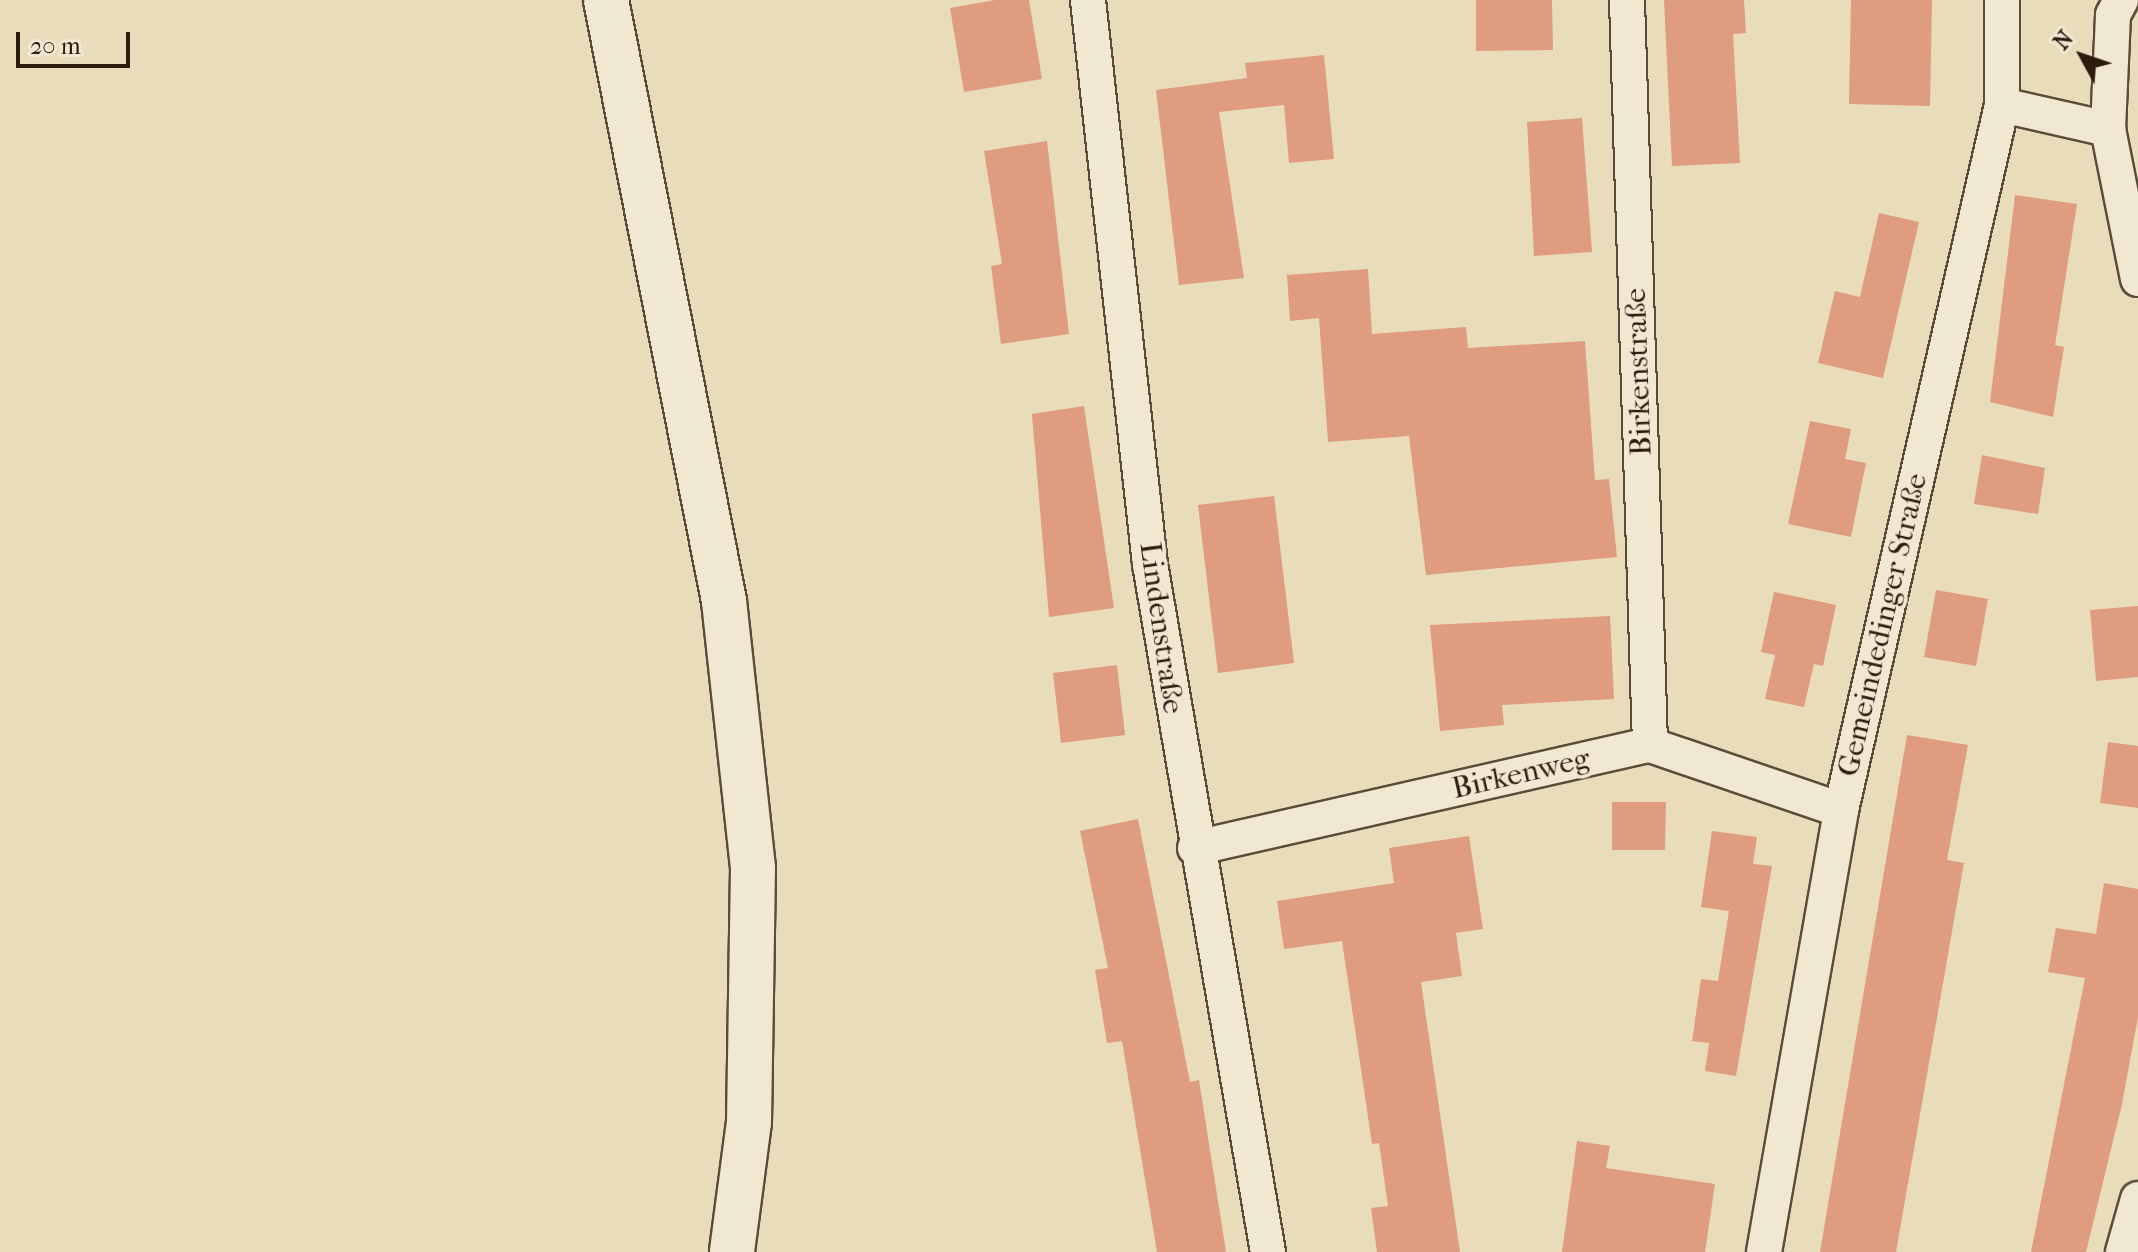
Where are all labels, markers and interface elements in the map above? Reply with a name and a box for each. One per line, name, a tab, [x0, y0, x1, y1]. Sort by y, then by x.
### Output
scale bar	[20, 16, 134, 66]
north arrow	[2042, 16, 2122, 96]
text: N	[2048, 26, 2079, 55]
text: 20 m	[30, 32, 81, 60]
street label: Birkenstraße	[1618, 288, 1660, 456]
street label: Gemeindedinger Straße	[1831, 470, 1935, 780]
street label: Lindenstraße	[1131, 540, 1191, 716]
street label: Birkenweg	[1449, 741, 1593, 807]

